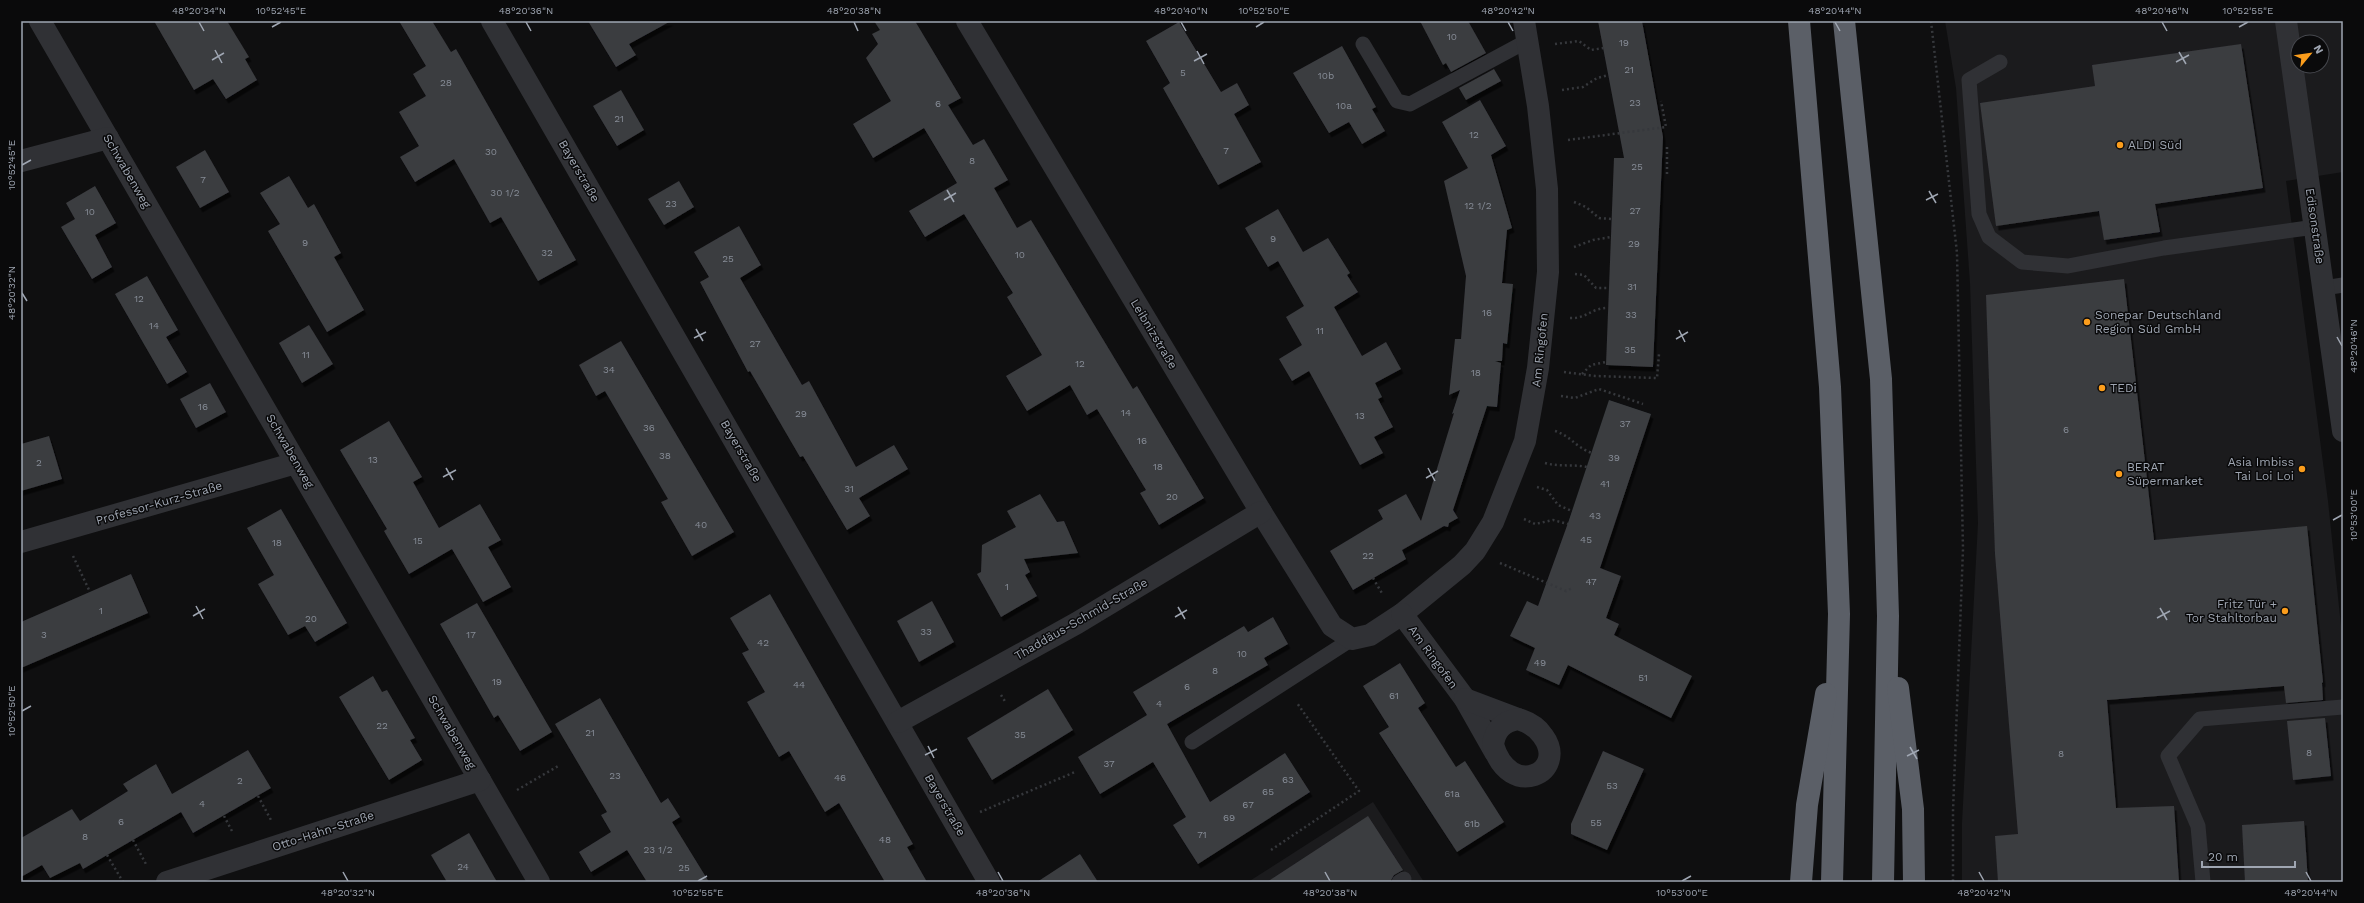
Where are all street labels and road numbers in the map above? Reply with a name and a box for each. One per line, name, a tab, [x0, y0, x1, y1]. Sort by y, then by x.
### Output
street label: Schwabenweg	[100, 131, 154, 211]
street label: Bayerstraße	[556, 138, 602, 205]
street label: Edisonstraße	[2303, 187, 2327, 265]
street label: Leibnizstraße	[1128, 297, 1180, 371]
street label: Am Ringofen	[1529, 312, 1551, 388]
street label: Schwabenweg	[263, 411, 317, 491]
street label: Bayerstraße	[718, 418, 764, 485]
street label: Professor-Kurz-Straße	[94, 478, 224, 528]
street label: Thaddäus-Schmid-Straße	[1012, 575, 1150, 663]
street label: Am Ringofen	[1405, 623, 1461, 691]
street label: Schwabenweg	[425, 692, 479, 772]
street label: Bayerstraße	[922, 772, 968, 839]
street label: Otto-Hahn-Straße	[270, 808, 376, 854]

